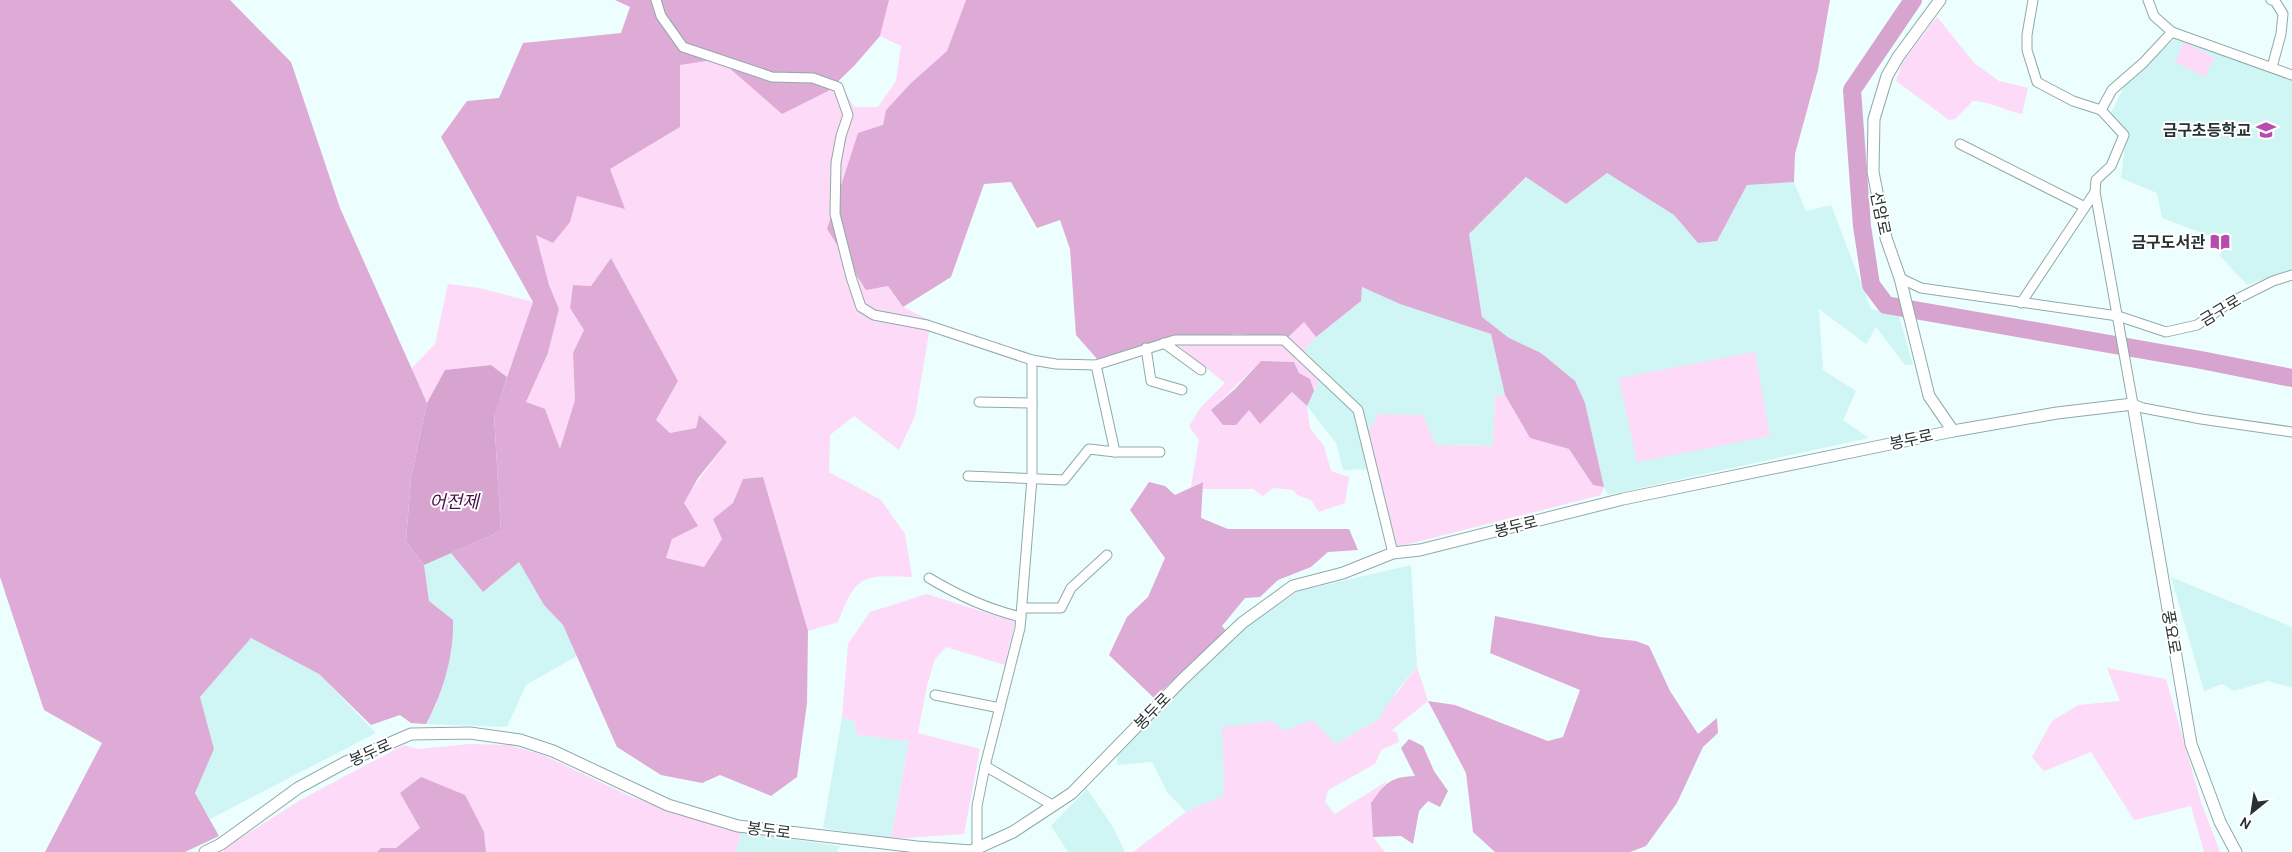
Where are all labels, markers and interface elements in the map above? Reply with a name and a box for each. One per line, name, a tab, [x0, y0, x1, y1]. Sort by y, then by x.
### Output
school or university icon: 금구초등학교	[2255, 119, 2277, 141]
place label: 금구초등학교	[2163, 121, 2251, 140]
street label: 선암로	[1867, 190, 1894, 237]
library icon: 금구도서관	[2209, 231, 2231, 253]
place label: 금구도서관	[2131, 233, 2205, 252]
street label: 금구로	[2196, 291, 2244, 330]
street label: 봉두로	[1888, 426, 1935, 453]
water label: 어전제	[429, 491, 481, 513]
street label: 봉두로	[1492, 512, 1540, 541]
street label: 풍요로	[2158, 609, 2185, 656]
street label: 봉두로	[1130, 689, 1175, 734]
street label: 봉두로	[346, 735, 394, 770]
north arrow	[2227, 787, 2277, 837]
text: N	[2237, 813, 2254, 834]
street label: 봉두로	[746, 818, 792, 843]

